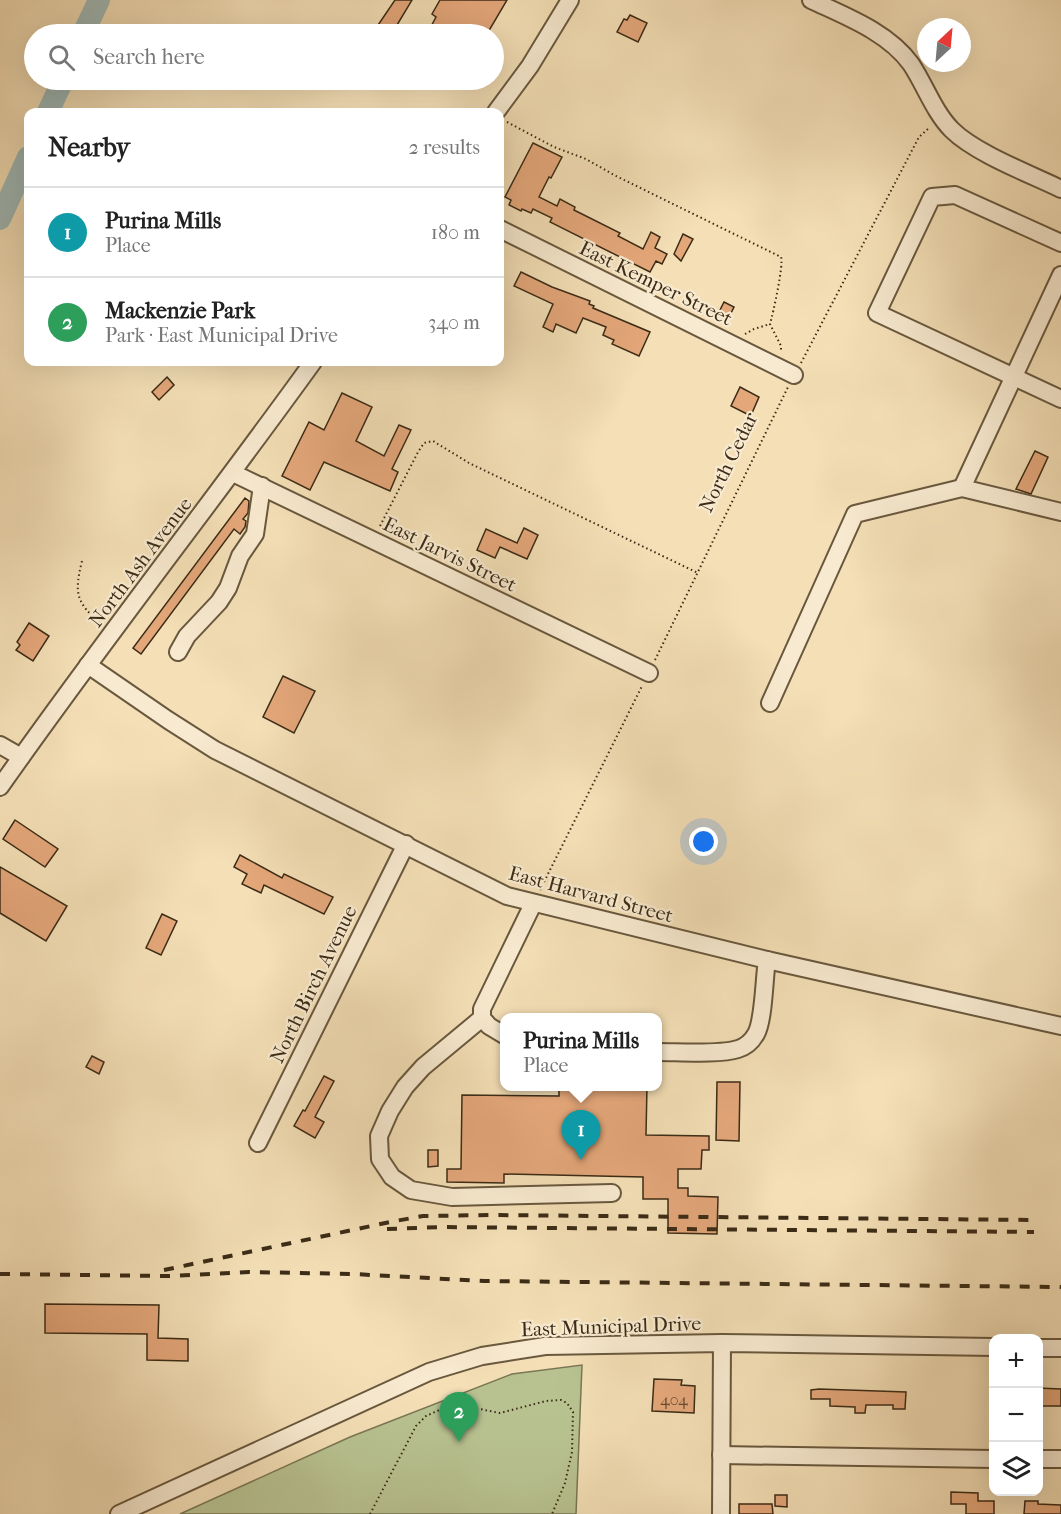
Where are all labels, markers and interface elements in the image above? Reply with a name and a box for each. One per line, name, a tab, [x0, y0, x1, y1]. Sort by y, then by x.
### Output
north arrow	[917, 18, 971, 72]
search box	[24, 24, 504, 90]
icon: search	[45, 41, 78, 74]
text: Search here	[93, 44, 205, 70]
text: Nearby	[48, 132, 130, 163]
text: 2 results	[409, 136, 480, 159]
text: Purina Mills	[105, 208, 221, 234]
text: 1	[64, 221, 71, 244]
text: 180 m	[431, 221, 480, 244]
text: Place	[105, 234, 151, 257]
street label: East Kemper Street	[576, 236, 736, 330]
text: Mackenzie Park	[105, 298, 255, 324]
text: 2	[62, 311, 73, 334]
text: 340 m	[428, 311, 480, 334]
text: Park · East Municipal Drive	[105, 324, 338, 347]
street label: North Cedar	[694, 408, 763, 516]
street label: North Ash Avenue	[84, 493, 197, 632]
street label: East Jarvis Street	[379, 512, 520, 597]
your location	[689, 827, 718, 856]
street label: East Harvard Street	[506, 861, 676, 927]
street label: North Birch Avenue	[265, 902, 362, 1067]
popup	[500, 1013, 662, 1091]
text: Purina Mills	[523, 1028, 639, 1054]
text: Place	[523, 1054, 568, 1077]
pin: 1	[562, 1110, 600, 1160]
street label: East Municipal Drive	[520, 1312, 702, 1341]
map controls	[989, 1334, 1043, 1496]
button: +	[989, 1334, 1043, 1388]
button: −	[989, 1388, 1043, 1442]
house number: 404	[660, 1390, 688, 1409]
pin: 2	[440, 1392, 478, 1442]
button: layers	[989, 1442, 1043, 1496]

